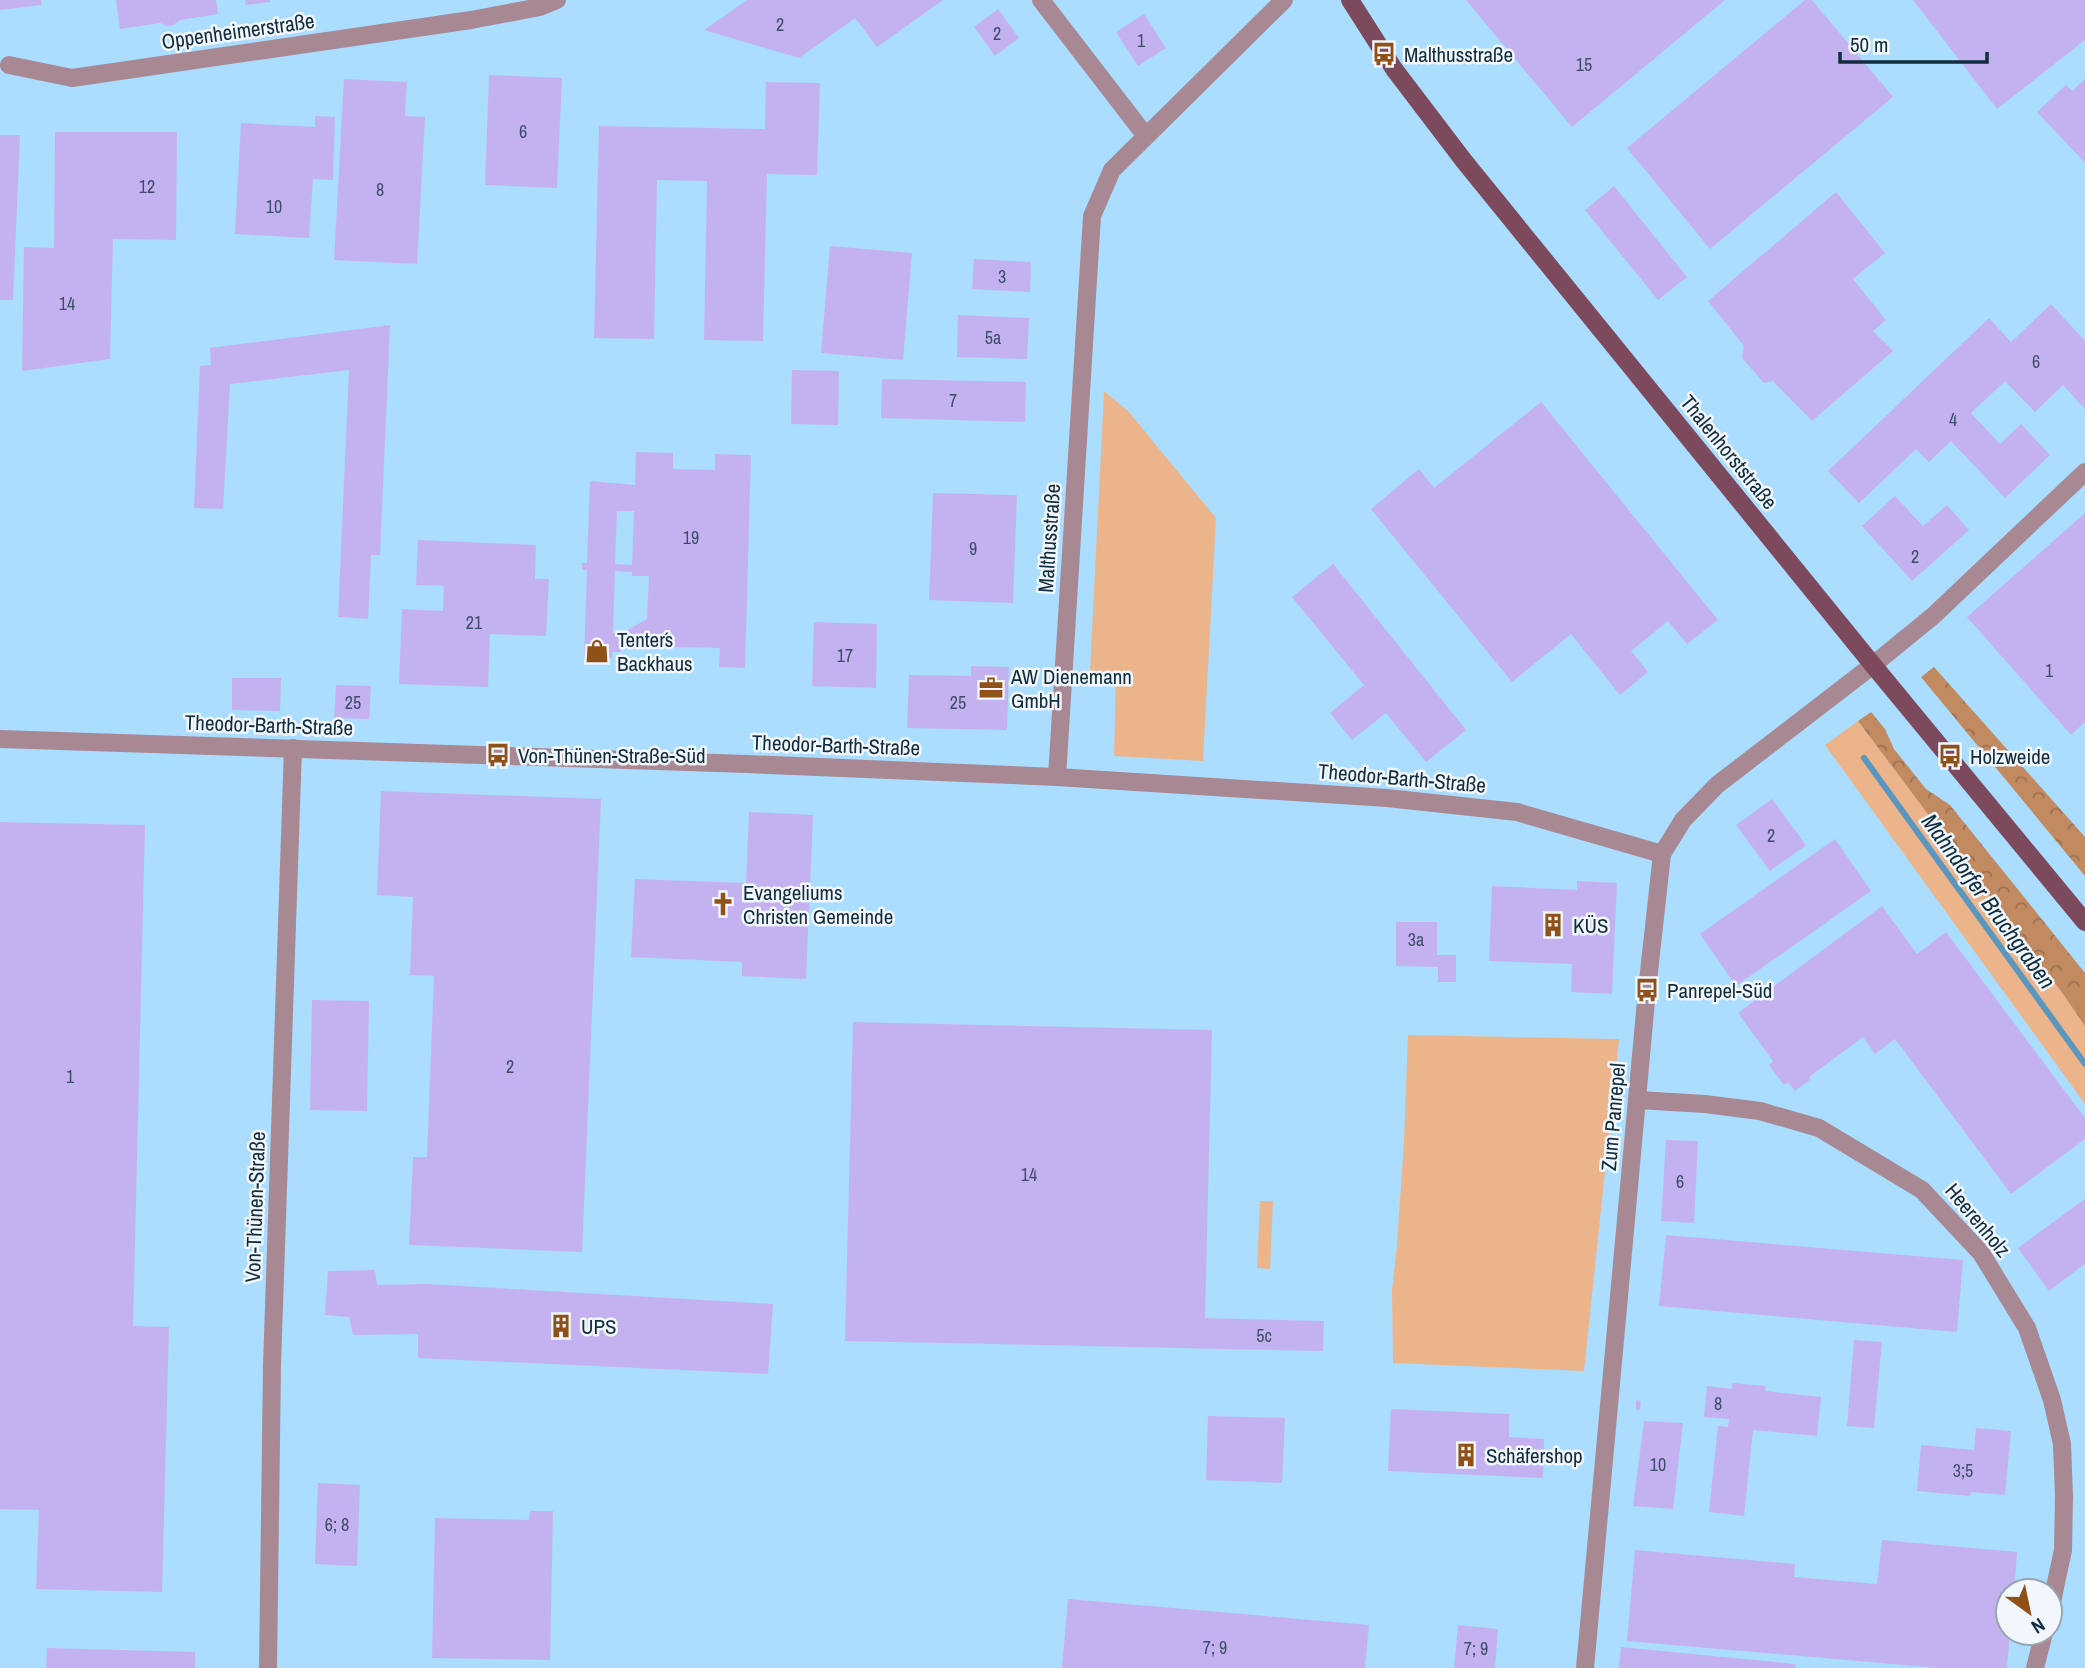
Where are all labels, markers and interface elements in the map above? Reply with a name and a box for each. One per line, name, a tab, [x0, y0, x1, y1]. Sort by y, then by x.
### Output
street label: Oppenheimerstraße	[160, 6, 316, 56]
house number: 2	[776, 12, 784, 37]
house number: 2	[993, 21, 1001, 46]
scale bar	[1840, 21, 1987, 65]
house number: 1	[1137, 28, 1146, 53]
text: 50 m	[1850, 30, 1888, 59]
bus stop icon: Malthusstraße	[1370, 40, 1398, 68]
place label: Malthusstraße	[1404, 40, 1513, 69]
house number: 15	[1576, 52, 1592, 77]
house number: 6	[519, 119, 527, 144]
house number: 12	[139, 174, 155, 199]
house number: 8	[376, 177, 384, 202]
house number: 10	[266, 194, 282, 219]
house number: 3	[998, 264, 1006, 289]
house number: 14	[59, 291, 75, 316]
house number: 5a	[985, 325, 1001, 350]
house number: 6	[2032, 349, 2040, 374]
house number: 7	[949, 388, 957, 413]
street label: Thalenhorststraße	[1674, 389, 1784, 515]
house number: 4	[1949, 407, 1957, 432]
street label: Malthusstraße	[1031, 483, 1067, 593]
house number: 19	[683, 525, 699, 550]
house number: 9	[969, 536, 977, 561]
house number: 2	[1911, 544, 1919, 569]
house number: 21	[466, 610, 483, 635]
place label: Tenter´s Backhaus	[617, 625, 693, 678]
shop icon: Tenter´s Backhaus	[583, 637, 611, 665]
house number: 17	[837, 643, 853, 668]
house number: 1	[2045, 658, 2054, 683]
place label: AW Dienemann GmbH	[1010, 662, 1132, 715]
office icon: AW Dienemann GmbH	[977, 674, 1005, 702]
house number: 25	[345, 690, 361, 715]
house number: 25	[950, 690, 966, 715]
street label: Theodor-Barth-Straße	[184, 708, 354, 742]
street label: Theodor-Barth-Straße	[751, 728, 921, 762]
bus stop icon: Von-Thünen-Straße-Süd	[484, 741, 512, 769]
place label: Von-Thünen-Straße-Süd	[518, 741, 706, 770]
bus stop icon: Holzweide	[1936, 742, 1964, 770]
place label: Holzweide	[1970, 742, 2050, 771]
street label: Theodor-Barth-Straße	[1317, 756, 1487, 800]
water label: Mahndorfer Bruchgraben	[1915, 807, 2063, 995]
house number: 2	[1767, 823, 1775, 848]
place label: Evangeliums Christen Gemeinde	[743, 878, 893, 931]
church icon: Evangeliums Christen Gemeinde	[709, 890, 737, 918]
building icon: KÜS	[1539, 911, 1567, 939]
place label: KÜS	[1573, 911, 1608, 940]
house number: 3a	[1408, 927, 1424, 952]
bus stop icon: Panrepel-Süd	[1633, 976, 1661, 1004]
place label: Panrepel-Süd	[1667, 976, 1772, 1005]
house number: 2	[506, 1054, 514, 1079]
street label: Zum Panrepel	[1594, 1062, 1632, 1172]
house number: 1	[66, 1064, 75, 1089]
street label: Von-Thünen-Straße	[238, 1131, 272, 1283]
house number: 14	[1021, 1162, 1037, 1187]
house number: 6	[1676, 1169, 1684, 1194]
street label: Heerenholz	[1939, 1177, 2018, 1263]
building icon: UPS	[547, 1312, 575, 1340]
place label: UPS	[581, 1312, 616, 1341]
house number: 5c	[1256, 1323, 1272, 1348]
house number: 8	[1714, 1391, 1722, 1416]
building icon: Schäfershop	[1452, 1441, 1480, 1469]
place label: Schäfershop	[1486, 1441, 1583, 1470]
house number: 10	[1650, 1452, 1666, 1477]
house number: 3;5	[1953, 1458, 1973, 1483]
house number: 6; 8	[325, 1512, 349, 1537]
north arrow	[1994, 1577, 2064, 1647]
text: N	[2026, 1612, 2050, 1640]
house number: 7; 9	[1203, 1635, 1227, 1660]
house number: 7; 9	[1464, 1636, 1488, 1661]

